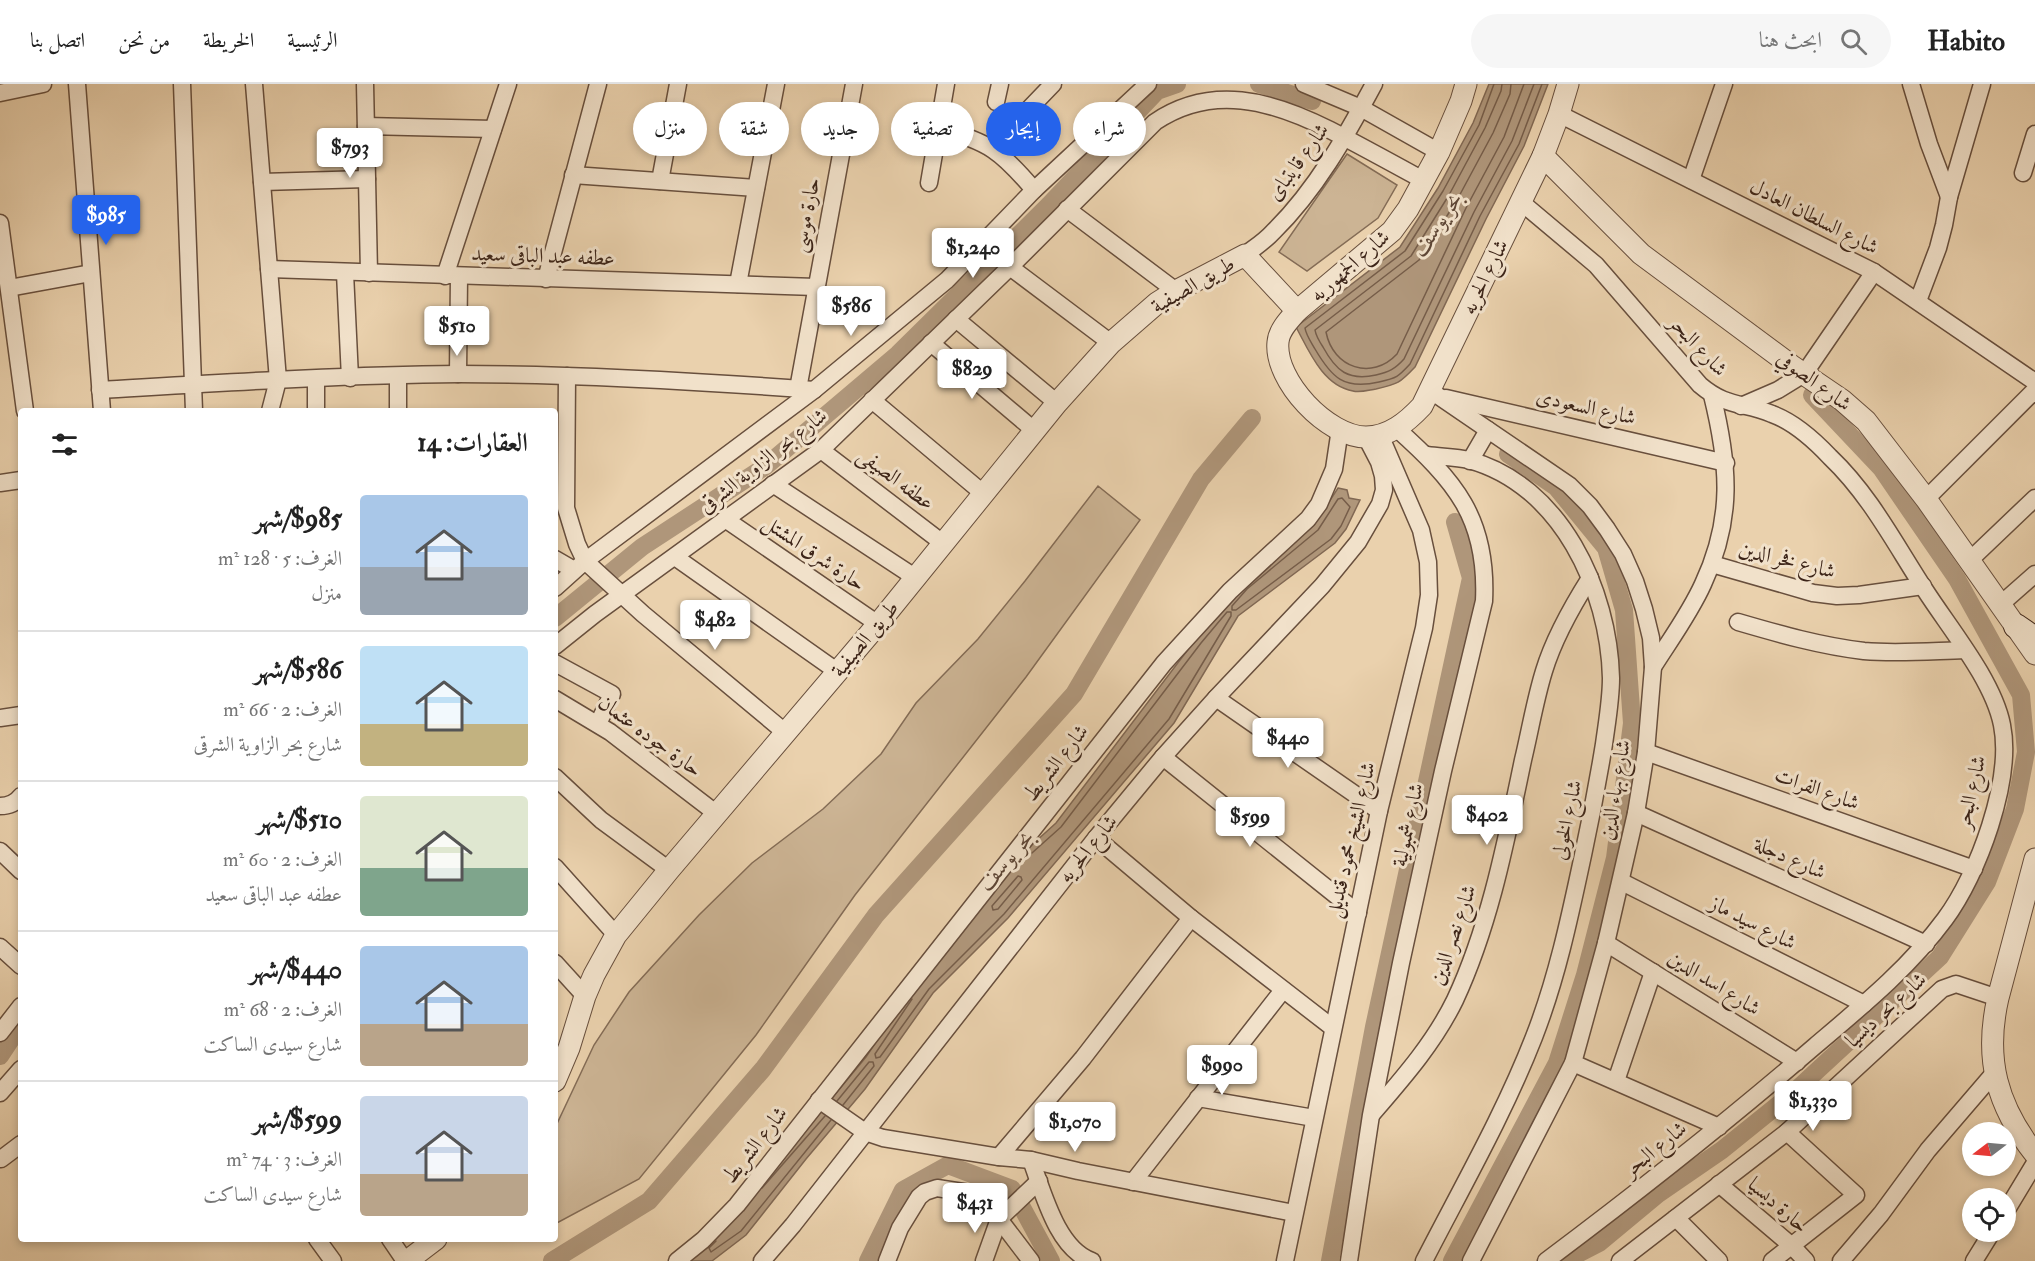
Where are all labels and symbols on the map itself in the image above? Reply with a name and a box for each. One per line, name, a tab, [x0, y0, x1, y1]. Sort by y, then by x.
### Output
street label: شارع قايتباى	[1261, 118, 1338, 209]
pin: $793	[314, 128, 386, 179]
street label: شارع السلطان العادل	[1743, 173, 1883, 265]
street label: حارة موسى	[785, 175, 827, 255]
water label: بحر يوسف	[1405, 186, 1469, 262]
pin: $985	[70, 195, 142, 246]
street label: شارع الجمهوريه	[1304, 224, 1398, 311]
pin: $1,240	[924, 228, 1022, 279]
street label: شارع الحريه	[1455, 235, 1518, 321]
street label: عطفه عبد الباقى سعيد	[471, 240, 615, 272]
street label: طريق الصيفية	[1146, 250, 1240, 320]
pin: $586	[815, 286, 887, 337]
pin: $510	[421, 306, 493, 357]
street label: شارع البحر	[1659, 308, 1733, 385]
street label: شارع الصوفي	[1769, 345, 1857, 421]
pin: $829	[936, 349, 1008, 400]
street label: شارع السعودى	[1533, 382, 1638, 435]
street label: شارع بحر الزاوية الشرقى	[693, 402, 835, 523]
street label: عطفه الصيفى	[852, 441, 940, 517]
street label: حارة شرق المشتل	[757, 509, 871, 598]
street label: شارع فخر الدين	[1735, 535, 1838, 589]
street label: طريق الصيفية	[825, 595, 905, 683]
pin: $482	[679, 600, 751, 651]
street label: حارة جوده عثمان	[593, 689, 707, 783]
pin: $440	[1252, 718, 1324, 769]
street label: شارع الشريط	[1017, 719, 1098, 810]
street label: شارع بهاء الدين	[1593, 737, 1641, 843]
street label: شارع البحر	[1949, 753, 1996, 834]
street label: شارع الشيخ محمود قنديل	[1320, 759, 1387, 922]
street label: شارع الفرات	[1770, 761, 1863, 821]
street label: شارع الخولى	[1545, 778, 1593, 863]
street label: شارع شمبولية	[1386, 781, 1434, 870]
pin: $402	[1451, 795, 1523, 846]
pin: $599	[1214, 797, 1286, 848]
street label: شارع الحريه	[1052, 809, 1127, 891]
water label: بحر يوسف	[972, 823, 1040, 897]
street label: شارع دجلة	[1747, 830, 1830, 889]
street label: شارع نصر الدين	[1423, 881, 1487, 990]
street label: شارع سيد ماز	[1702, 889, 1801, 960]
street label: شارع اسد الدين	[1661, 944, 1765, 1025]
street label: شارع بحر ديسيا	[1840, 966, 1935, 1057]
pin: $990	[1186, 1045, 1258, 1096]
pin: $1,330	[1764, 1081, 1862, 1132]
street label: شارع الشريط	[716, 1101, 797, 1192]
pin: $1,070	[1026, 1102, 1124, 1153]
street label: شارع البحر	[1616, 1115, 1695, 1187]
north arrow	[1962, 1122, 2016, 1176]
street label: حارة ديسيا	[1742, 1171, 1814, 1239]
pin: $431	[939, 1183, 1011, 1234]

